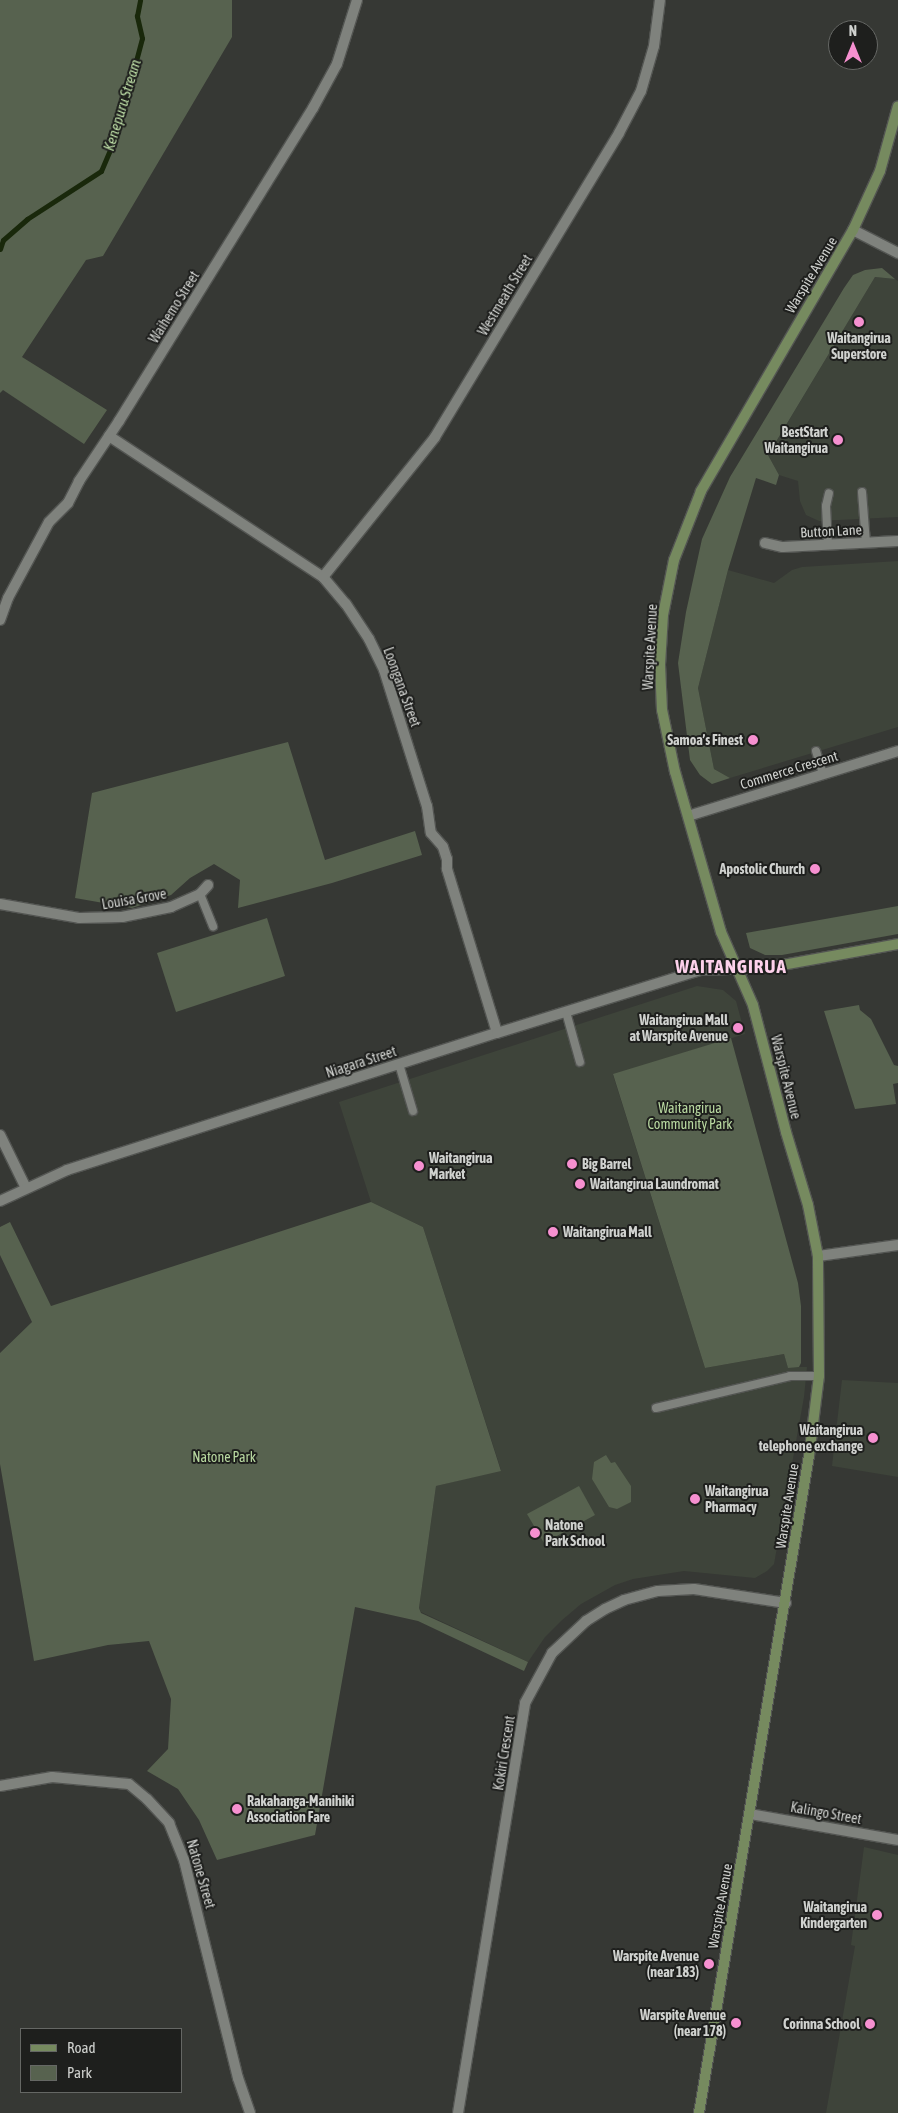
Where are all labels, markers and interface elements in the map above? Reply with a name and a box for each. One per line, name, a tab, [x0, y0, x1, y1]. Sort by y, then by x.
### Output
north arrow	[828, 20, 878, 70]
text: N	[849, 23, 857, 39]
water label: Kenepuru Stream	[100, 57, 144, 153]
street label: Warspite Avenue	[782, 234, 840, 316]
street label: Westmeath Street	[474, 251, 536, 339]
street label: Waihemo Street	[145, 268, 203, 346]
marker: Waitangirua Superstore	[853, 316, 865, 328]
place label: Waitangirua Superstore	[827, 330, 891, 362]
place label: BestStart Waitangirua	[765, 424, 828, 457]
marker: BestStart Waitangirua	[832, 434, 844, 446]
street label: Button Lane	[800, 521, 862, 541]
street label: Warspite Avenue	[639, 604, 661, 690]
street label: Loongana Street	[380, 645, 424, 729]
place label: Samoa’s Finest	[667, 732, 743, 748]
marker: Samoa’s Finest	[747, 734, 759, 746]
street label: Commerce Crescent	[738, 747, 840, 793]
place label: Apostolic Church	[720, 861, 805, 877]
marker: Apostolic Church	[809, 863, 821, 875]
street label: Louisa Grove	[100, 885, 168, 913]
district label: WAITANGIRUA	[674, 956, 788, 978]
place label: Waitangirua Mall at Warspite Avenue	[629, 1012, 728, 1044]
marker: Waitangirua Mall at Warspite Avenue	[732, 1022, 744, 1034]
street label: Warspite Avenue	[767, 1033, 805, 1121]
street label: Niagara Street	[324, 1043, 398, 1081]
park label: Waitangirua Community Park	[648, 1100, 732, 1132]
place label: Waitangirua Market	[429, 1150, 492, 1182]
place label: Big Barrel	[582, 1156, 631, 1172]
marker: Big Barrel	[566, 1158, 578, 1170]
marker: Waitangirua Market	[413, 1160, 425, 1172]
place label: Waitangirua Laundromat	[590, 1176, 719, 1192]
marker: Waitangirua Laundromat	[574, 1178, 586, 1190]
place label: Waitangirua Mall	[563, 1224, 652, 1240]
marker: Waitangirua Mall	[547, 1226, 559, 1238]
place label: Waitangirua telephone exchange	[759, 1422, 863, 1454]
marker: Waitangirua telephone exchange	[867, 1432, 879, 1444]
park label: Natone Park	[192, 1449, 256, 1465]
street label: Warspite Avenue	[772, 1462, 802, 1550]
place label: Waitangirua Pharmacy	[705, 1483, 768, 1515]
marker: Waitangirua Pharmacy	[689, 1493, 701, 1505]
place label: Natone Park School	[545, 1517, 605, 1550]
marker: Natone Park School	[529, 1527, 541, 1539]
street label: Kokiri Crescent	[490, 1714, 518, 1792]
place label: Rakahanga-Manihiki Association Fare	[247, 1793, 354, 1825]
street label: Kalingo Street	[789, 1798, 863, 1828]
marker: Rakahanga-Manihiki Association Fare	[231, 1803, 243, 1815]
street label: Natone Street	[183, 1838, 219, 1910]
street label: Warspite Avenue	[704, 1862, 736, 1950]
place label: Waitangirua Kindergarten	[800, 1899, 867, 1931]
marker: Waitangirua Kindergarten	[871, 1909, 883, 1921]
place label: Warspite Avenue (near 183)	[613, 1948, 699, 1980]
marker: Warspite Avenue (near 183)	[703, 1958, 715, 1970]
place label: Warspite Avenue (near 178)	[640, 2007, 726, 2040]
place label: Corinna School	[783, 2016, 860, 2032]
marker: Warspite Avenue (near 178)	[730, 2017, 742, 2029]
marker: Corinna School	[864, 2018, 876, 2030]
legend	[20, 2028, 182, 2093]
text: Road	[67, 2039, 96, 2056]
text: Park	[67, 2064, 92, 2081]

